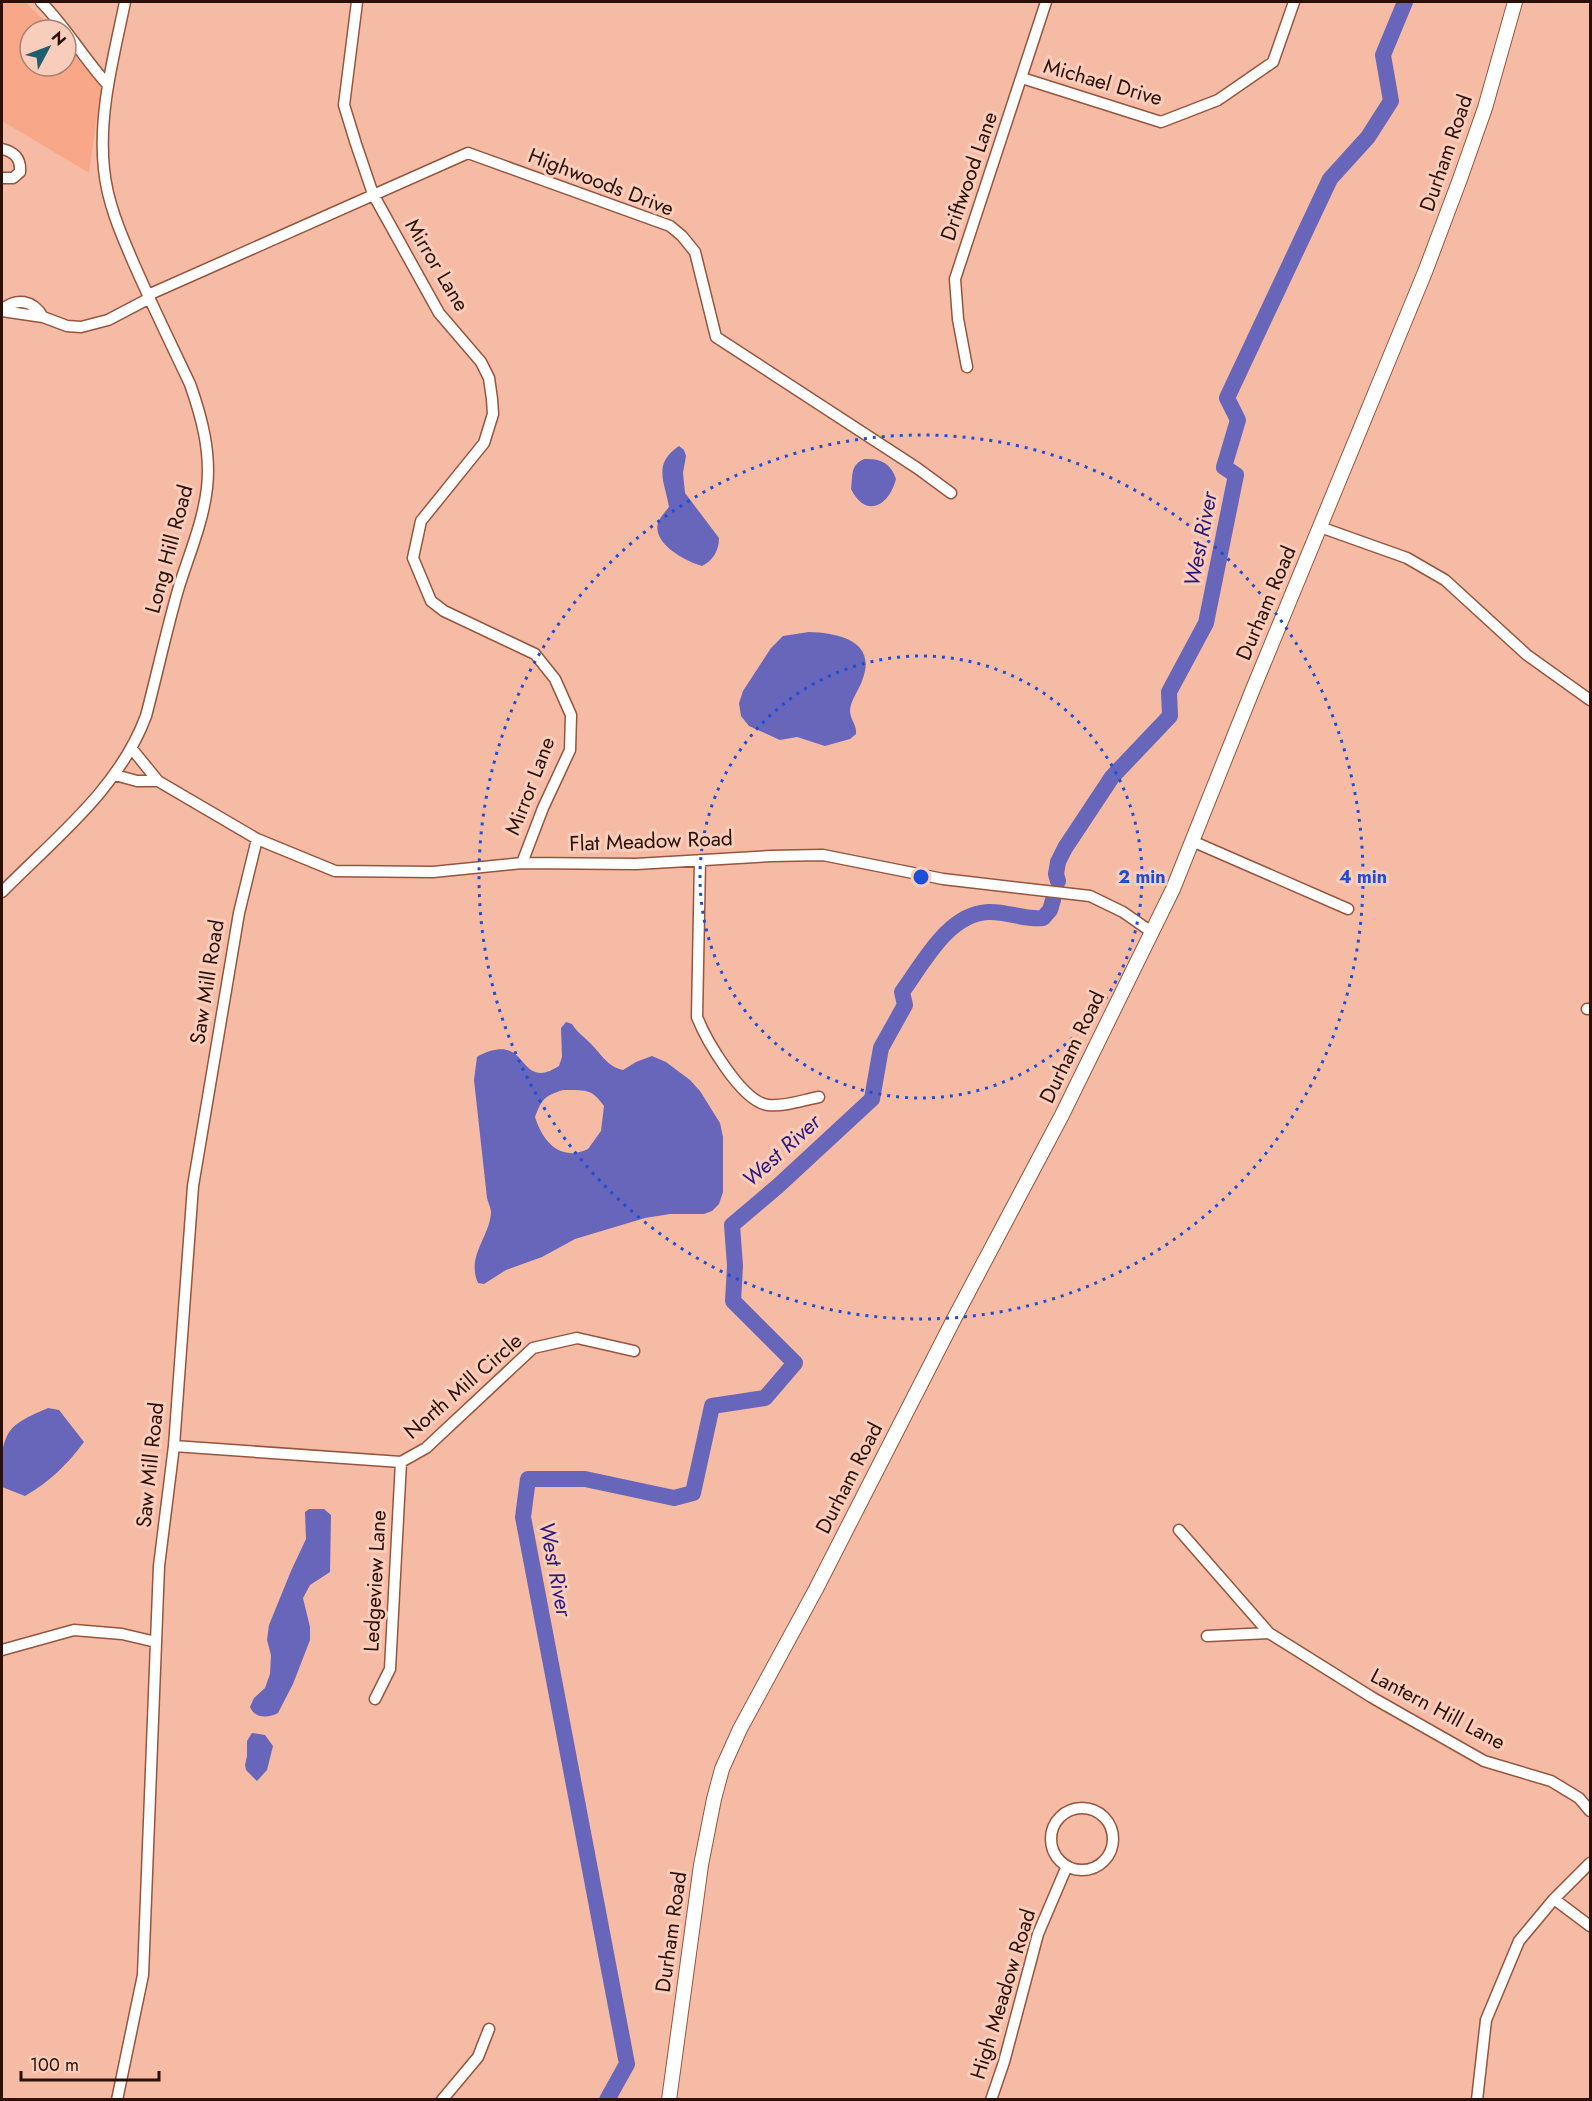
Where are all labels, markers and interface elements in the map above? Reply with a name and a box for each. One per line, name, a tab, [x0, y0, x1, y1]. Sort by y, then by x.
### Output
north arrow	[18, 18, 78, 78]
text: N	[46, 26, 72, 51]
street label: Michael Drive	[1040, 51, 1166, 113]
street label: Durham Road	[1412, 91, 1480, 215]
street label: Driftwood Lane	[933, 107, 1005, 244]
street label: Highwoods Drive	[524, 140, 678, 224]
street label: Mirror Lane	[398, 213, 476, 317]
street label: Long Hill Road	[137, 481, 201, 617]
water label: West River	[1175, 487, 1225, 589]
street label: Durham Road	[1228, 541, 1304, 665]
street label: Mirror Lane	[498, 732, 563, 839]
street label: Flat Meadow Road	[569, 823, 733, 859]
text: 2 min	[1118, 864, 1166, 890]
text: 4 min	[1339, 864, 1387, 890]
centre of rings	[911, 867, 931, 887]
street label: Saw Mill Road	[182, 918, 232, 1046]
street label: Durham Road	[1032, 986, 1112, 1108]
water label: West River	[735, 1105, 828, 1194]
street label: North Mill Circle	[397, 1326, 529, 1446]
street label: Saw Mill Road	[129, 1401, 171, 1529]
street label: Durham Road	[808, 1417, 890, 1539]
street label: Ledgeview Lane	[356, 1509, 394, 1653]
water label: West River	[531, 1519, 581, 1621]
street label: Lantern Hill Lane	[1365, 1661, 1511, 1757]
street label: Durham Road	[648, 1870, 694, 1994]
street label: High Meadow Road	[963, 1905, 1043, 2083]
scale bar	[21, 2044, 159, 2082]
text: 100 m	[30, 2052, 79, 2078]

